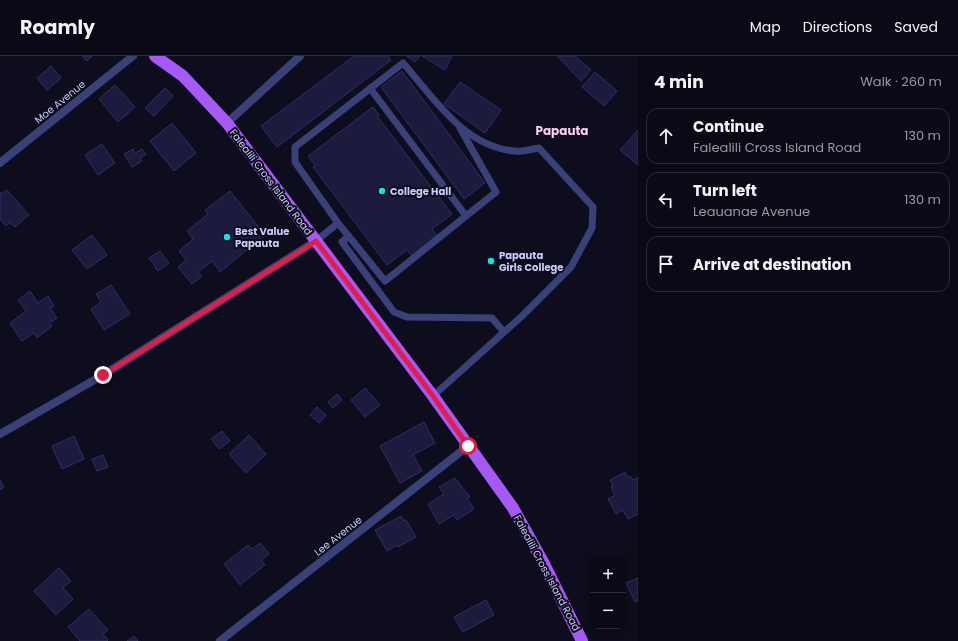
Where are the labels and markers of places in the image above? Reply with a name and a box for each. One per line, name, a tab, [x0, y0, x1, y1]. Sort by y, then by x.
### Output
place label: College Hall	[390, 184, 451, 199]
marker: College Hall	[377, 186, 387, 196]
place label: Best Value Papauta	[235, 224, 289, 251]
marker: Best Value Papauta	[222, 232, 232, 242]
place label: Papauta Girls College	[499, 248, 564, 275]
marker: Papauta Girls College	[486, 256, 496, 266]

